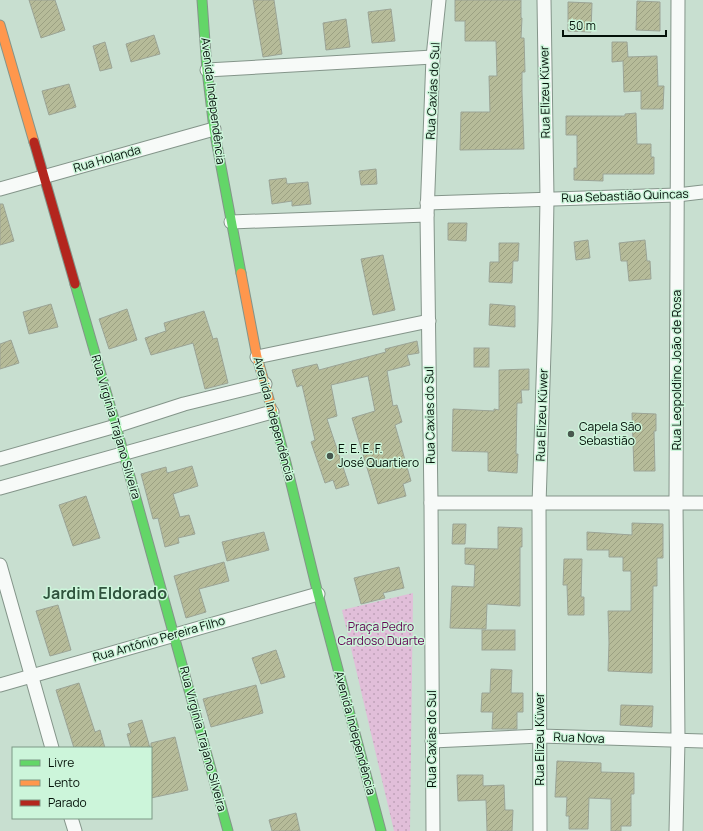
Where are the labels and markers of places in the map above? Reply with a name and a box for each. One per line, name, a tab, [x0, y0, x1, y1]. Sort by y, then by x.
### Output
place label: Capela São Sebastião	[579, 418, 641, 449]
marker: Capela São Sebastião	[566, 429, 576, 439]
place label: E. E. E. F. José Quartiero	[338, 440, 419, 471]
marker: E. E. E. F. José Quartiero	[325, 451, 335, 461]

